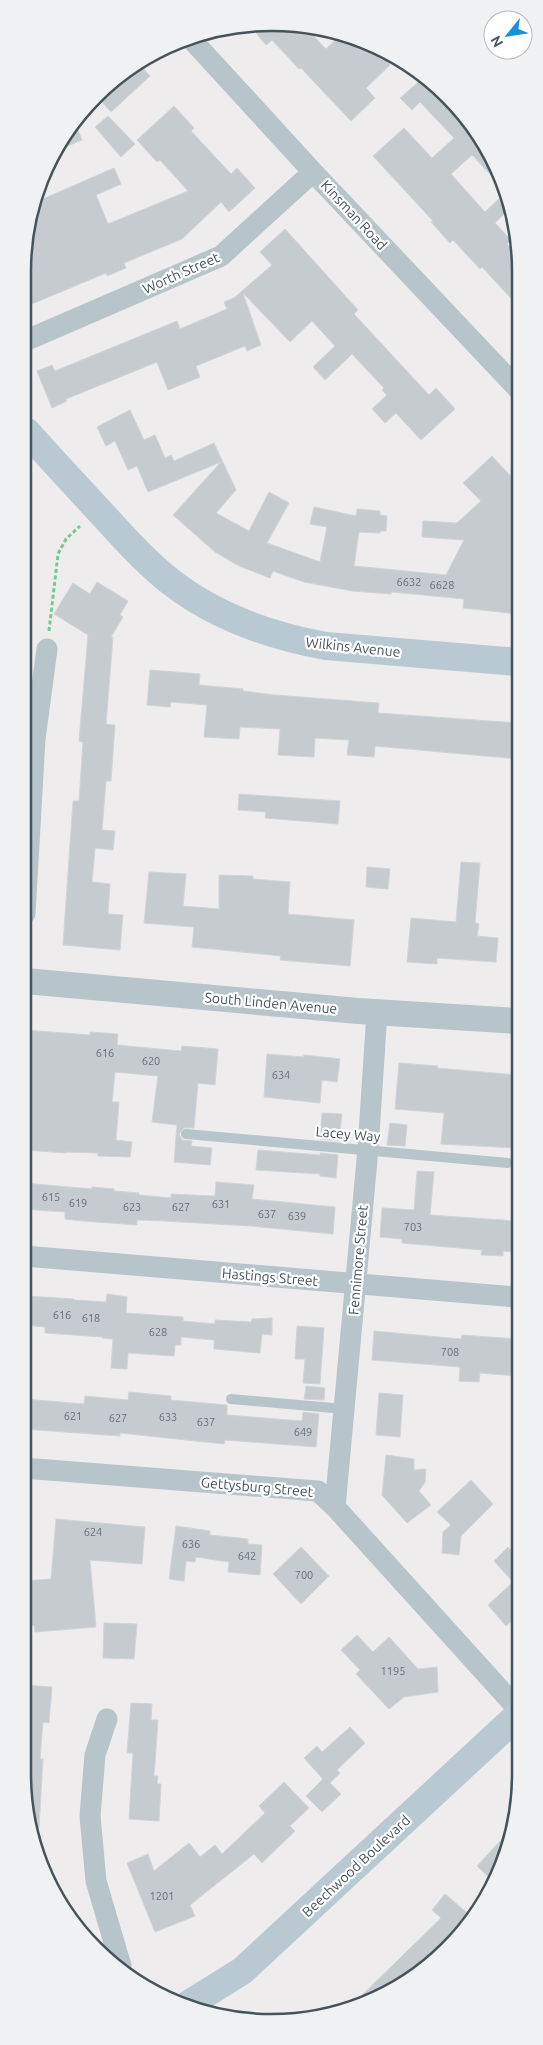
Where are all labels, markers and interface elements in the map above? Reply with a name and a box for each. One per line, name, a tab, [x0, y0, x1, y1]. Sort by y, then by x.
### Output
north arrow	[483, 10, 533, 60]
text: N	[487, 33, 506, 50]
street label: Kinsman Road	[318, 177, 390, 253]
street label: Worth Street	[140, 249, 222, 297]
house number: 6632	[397, 576, 421, 588]
house number: 6628	[430, 579, 454, 591]
street label: Wilkins Avenue	[305, 634, 401, 660]
street label: South Linden Avenue	[204, 989, 338, 1017]
house number: 616	[96, 1047, 114, 1059]
house number: 620	[142, 1055, 160, 1067]
house number: 634	[272, 1069, 290, 1081]
street label: Lacey Way	[315, 1123, 381, 1145]
house number: 615	[42, 1191, 60, 1203]
house number: 619	[69, 1197, 87, 1209]
house number: 631	[212, 1198, 230, 1210]
house number: 623	[123, 1201, 141, 1213]
house number: 627	[172, 1201, 190, 1213]
street label: Fennimore Street	[345, 1204, 371, 1316]
house number: 637	[258, 1208, 276, 1220]
house number: 639	[288, 1210, 306, 1222]
house number: 703	[404, 1221, 422, 1233]
street label: Hastings Street	[221, 1265, 319, 1289]
house number: 616	[53, 1309, 71, 1321]
house number: 618	[82, 1312, 100, 1324]
house number: 628	[149, 1326, 167, 1338]
house number: 708	[441, 1346, 459, 1358]
house number: 621	[64, 1410, 82, 1422]
house number: 633	[159, 1411, 177, 1423]
house number: 627	[109, 1412, 127, 1424]
house number: 637	[197, 1416, 215, 1428]
house number: 649	[294, 1426, 312, 1438]
street label: Gettysburg Street	[200, 1474, 314, 1500]
house number: 624	[84, 1526, 102, 1538]
house number: 636	[182, 1538, 200, 1550]
house number: 642	[238, 1550, 256, 1562]
house number: 700	[295, 1569, 313, 1581]
house number: 1195	[381, 1665, 405, 1677]
street label: Beechwood Boulevard	[299, 1812, 413, 1920]
house number: 1201	[150, 1890, 174, 1902]

